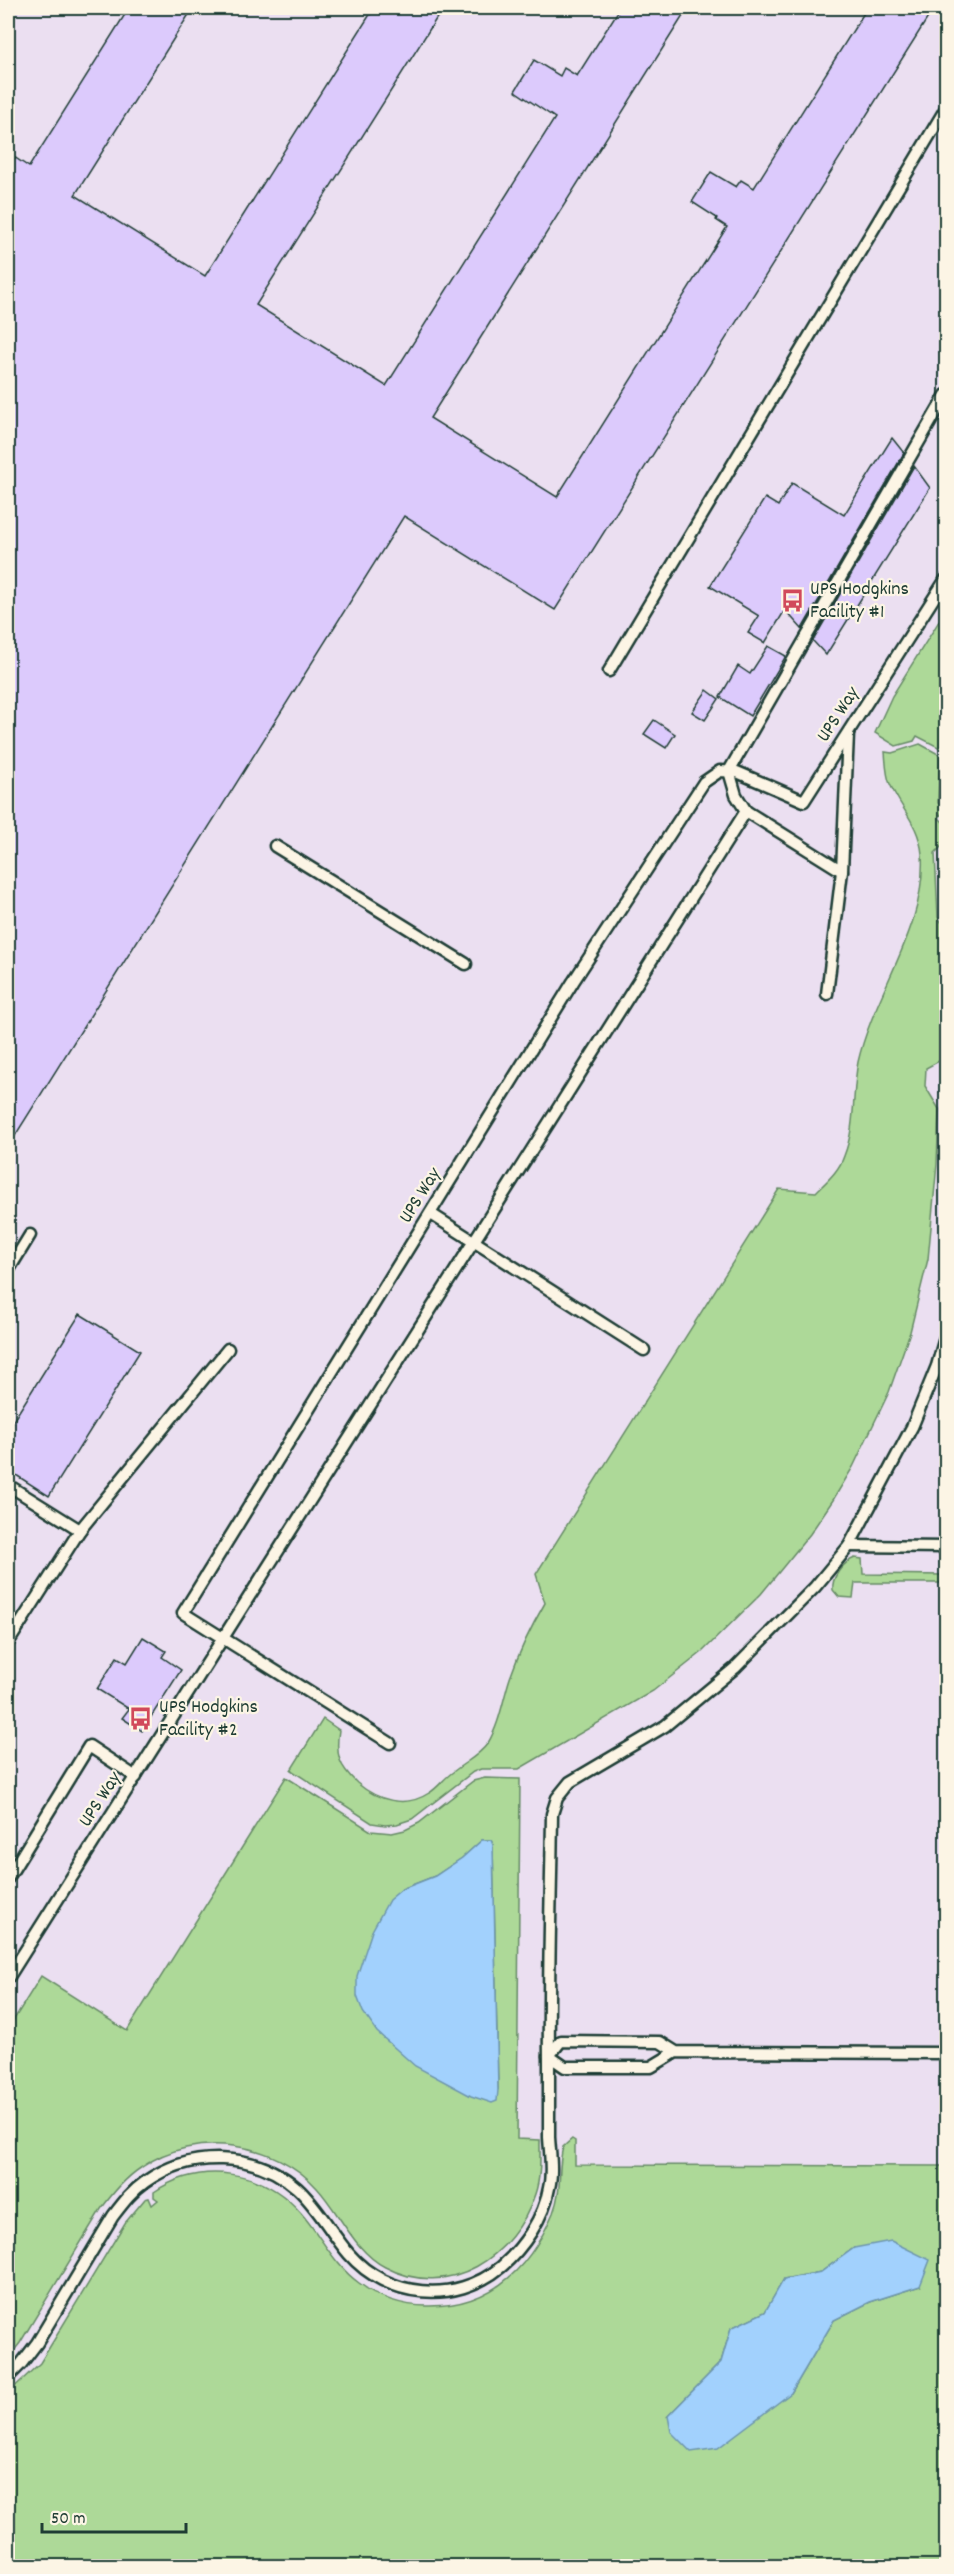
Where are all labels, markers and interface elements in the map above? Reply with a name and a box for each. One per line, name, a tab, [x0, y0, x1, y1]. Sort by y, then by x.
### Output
place label: UPS Hodgkins Facility #1	[810, 576, 909, 627]
bus stop icon: UPS Hodgkins Facility #1	[779, 588, 805, 614]
street label: UPS Way	[811, 681, 868, 748]
street label: UPS Way	[393, 1162, 450, 1229]
place label: UPS Hodgkins Facility #2	[159, 1694, 258, 1745]
bus stop icon: UPS Hodgkins Facility #2	[128, 1706, 154, 1732]
street label: UPS Way	[73, 1766, 130, 1833]
scale bar	[42, 2496, 186, 2534]
text: 50 m	[51, 2507, 86, 2532]

